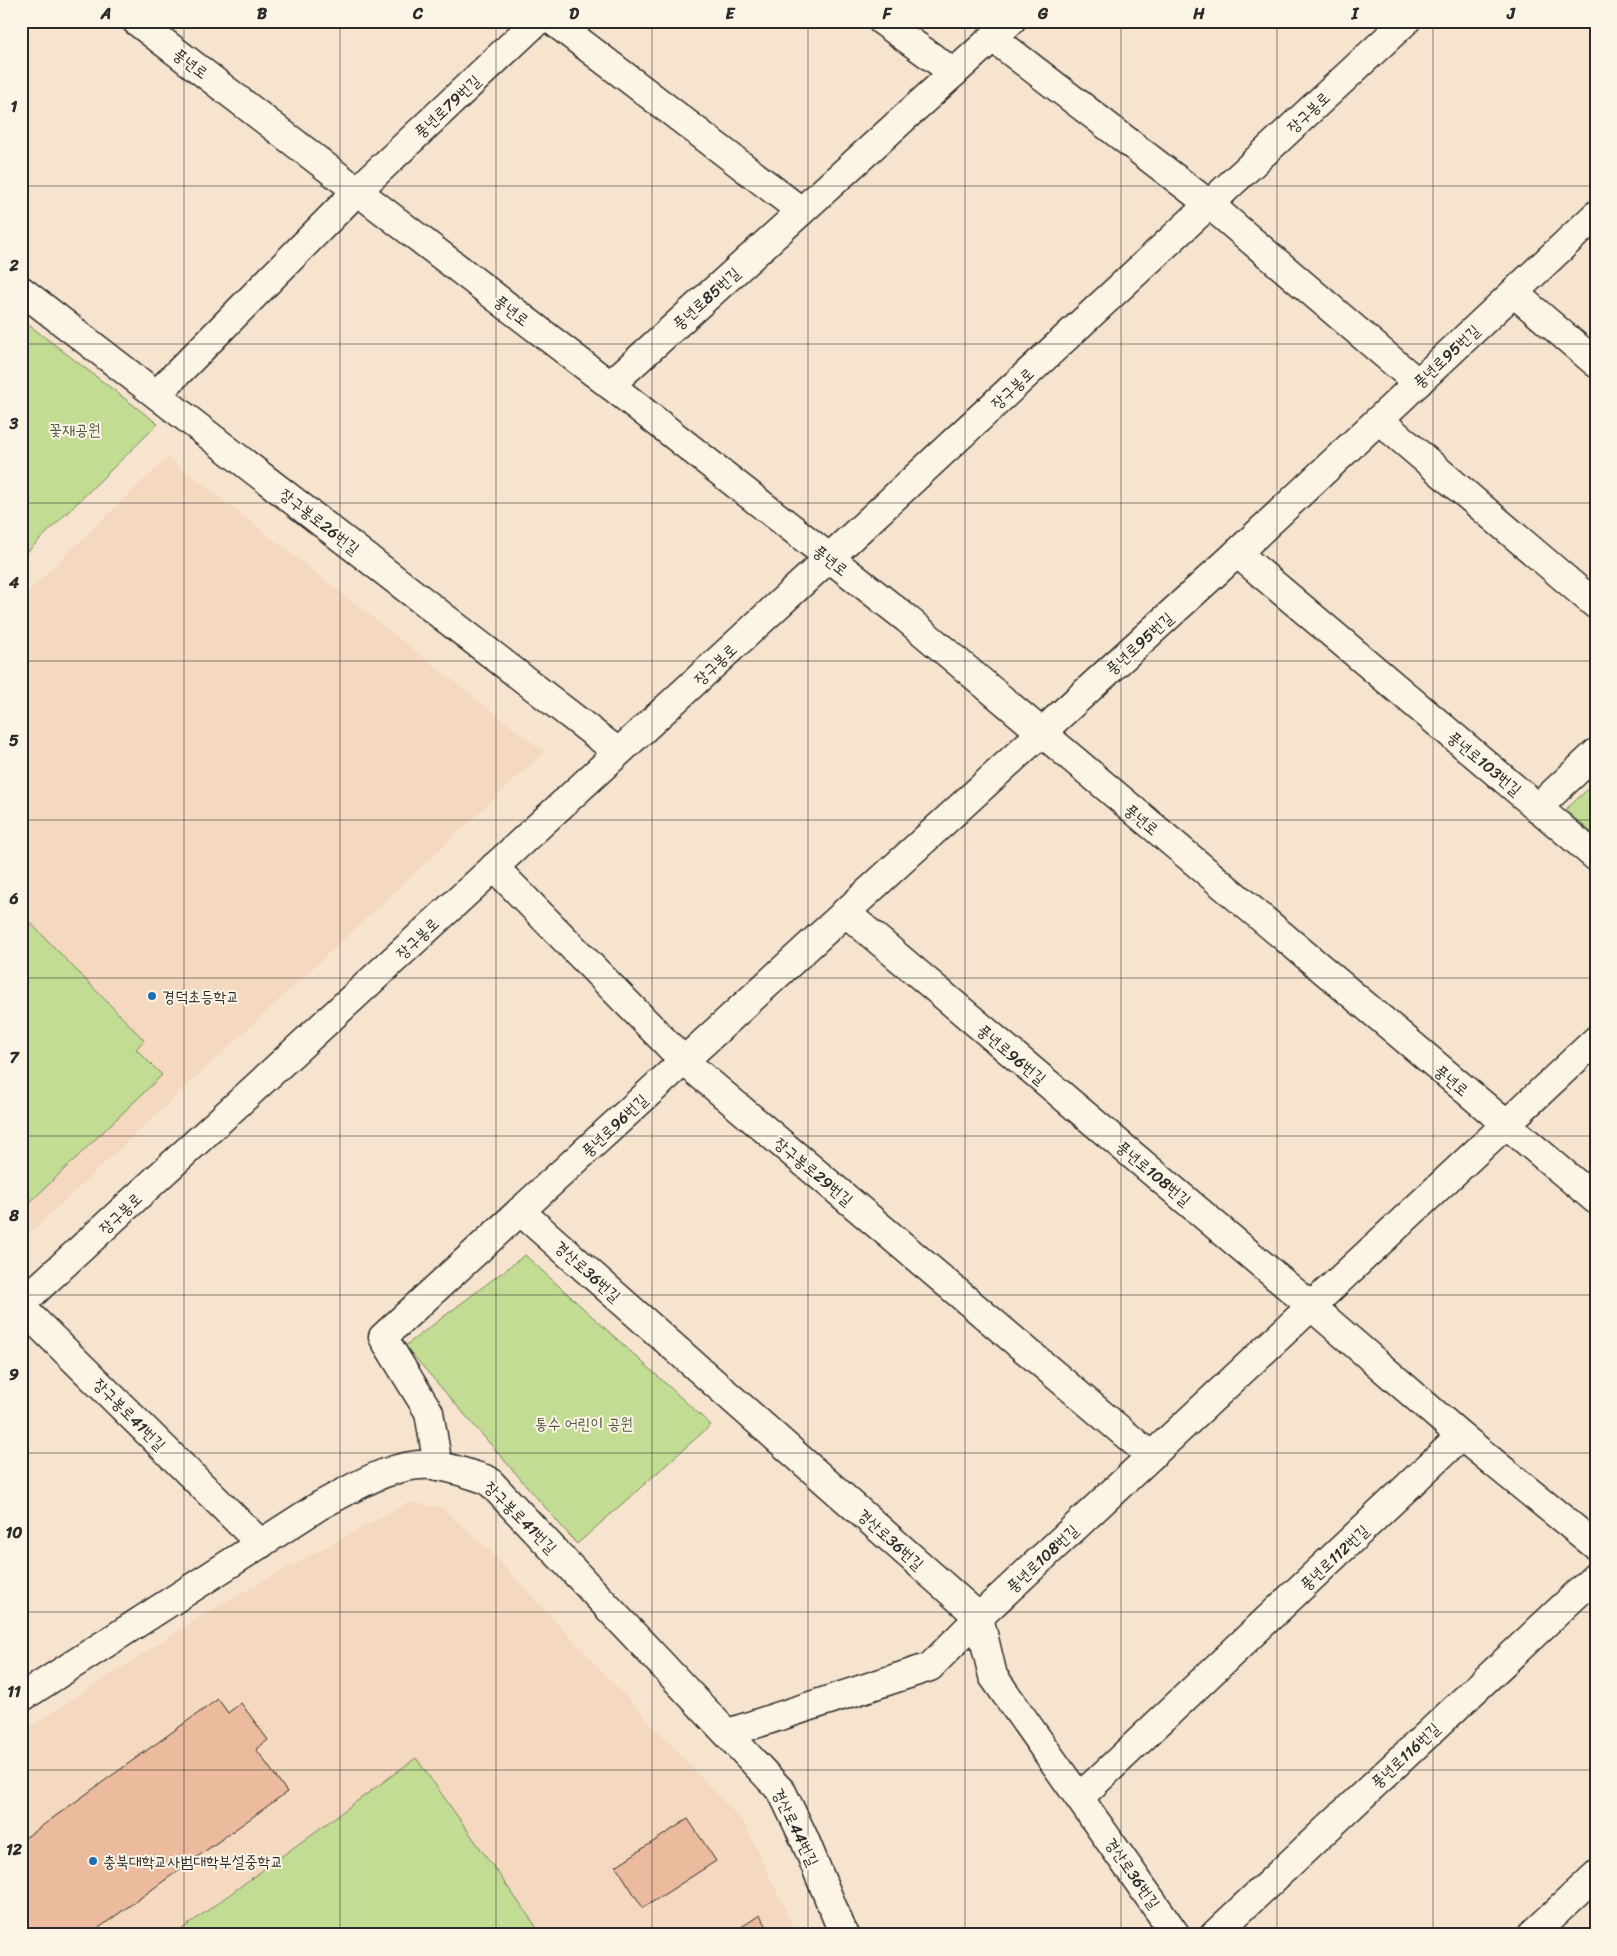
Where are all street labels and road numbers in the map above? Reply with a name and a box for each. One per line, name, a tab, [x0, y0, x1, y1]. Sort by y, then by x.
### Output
street label: 풍년로	[167, 40, 215, 87]
street label: 풍년로79번길	[407, 67, 488, 145]
street label: 장구봉로	[1280, 84, 1337, 141]
street label: 풍년로85번길	[665, 259, 747, 337]
street label: 풍년로	[488, 287, 536, 334]
street label: 풍년로95번길	[1406, 317, 1487, 396]
street label: 장구봉로	[984, 360, 1041, 417]
street label: 장구봉로26번길	[273, 481, 366, 562]
street label: 풍년로	[807, 537, 855, 584]
street label: 풍년로95번길	[1098, 604, 1180, 682]
street label: 장구봉로	[687, 636, 744, 693]
street label: 풍년로103번길	[1441, 723, 1529, 804]
street label: 풍년로	[1118, 796, 1166, 843]
street label: 장구봉로	[389, 910, 446, 967]
street label: 풍년로96번길	[970, 1017, 1053, 1092]
street label: 풍년로	[1428, 1057, 1476, 1104]
street label: 풍년로96번길	[574, 1086, 655, 1164]
street label: 장구봉로29번길	[767, 1129, 860, 1214]
street label: 풍년로108번길	[1110, 1133, 1198, 1214]
street label: 장구봉로	[92, 1185, 149, 1242]
street label: 경산로36번길	[547, 1233, 628, 1310]
street label: 장구봉로41번길	[86, 1371, 173, 1458]
street label: 장구봉로41번길	[477, 1474, 564, 1561]
street label: 경산로36번길	[850, 1501, 931, 1578]
street label: 풍년로108번길	[999, 1517, 1086, 1600]
street label: 풍년로112번길	[1293, 1517, 1376, 1598]
street label: 풍년로116번길	[1364, 1715, 1447, 1796]
street label: 경산로44번길	[764, 1783, 827, 1872]
street label: 경산로36번길	[1097, 1831, 1168, 1915]

